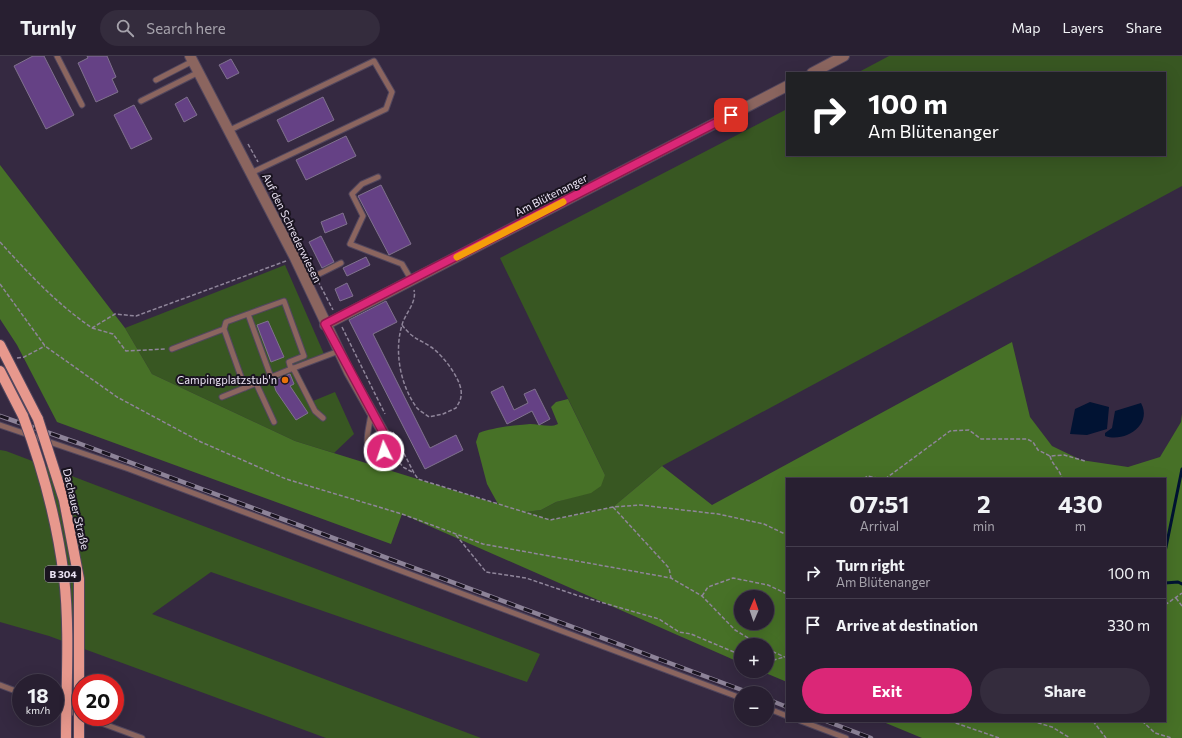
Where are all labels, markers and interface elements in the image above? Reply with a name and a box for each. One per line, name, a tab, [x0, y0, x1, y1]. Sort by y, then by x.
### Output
search box	[100, 10, 380, 46]
text: Turnly	[20, 16, 76, 39]
icon: search	[114, 17, 136, 39]
text: Search here	[146, 19, 226, 37]
text: Map	[1012, 19, 1040, 36]
text: Layers	[1062, 19, 1104, 36]
text: Share	[1126, 19, 1162, 36]
text: 100 m	[868, 86, 948, 120]
icon: right	[802, 88, 854, 140]
pin	[714, 98, 748, 132]
icon: arrive	[720, 104, 742, 126]
text: Am Blütenanger	[868, 120, 999, 142]
street label: Am Blütenanger	[512, 170, 590, 219]
street label: Auf den Schrederwiesen	[260, 171, 325, 285]
place label: Campingplatzstub'n	[177, 373, 277, 386]
marker: Campingplatzstub'n	[280, 375, 290, 385]
position arrow	[363, 430, 405, 472]
street label: Dachauer Straße	[61, 467, 92, 551]
text: 07:51	[849, 489, 909, 518]
text: 2	[977, 489, 991, 518]
text: 430	[1058, 489, 1103, 518]
text: Arrival	[860, 518, 899, 534]
text: min	[973, 518, 995, 534]
text: m	[1075, 518, 1086, 534]
text: Turn right	[836, 556, 905, 574]
icon: right	[802, 562, 824, 584]
text: 100 m	[1108, 564, 1150, 582]
road number: B 304	[45, 566, 81, 582]
text: Am Blütenanger	[836, 574, 931, 590]
north arrow	[734, 590, 774, 630]
map controls	[734, 590, 774, 726]
icon: arrive	[802, 614, 824, 636]
text: Arrive at destination	[836, 616, 978, 634]
text: 330 m	[1107, 616, 1150, 634]
button: +	[734, 638, 774, 678]
button: Exit	[802, 668, 972, 714]
button: Share	[980, 668, 1150, 714]
speed limit sign: 20	[72, 674, 124, 726]
text: 18	[27, 683, 49, 707]
button: −	[734, 686, 774, 726]
text: km/h	[26, 704, 50, 716]

